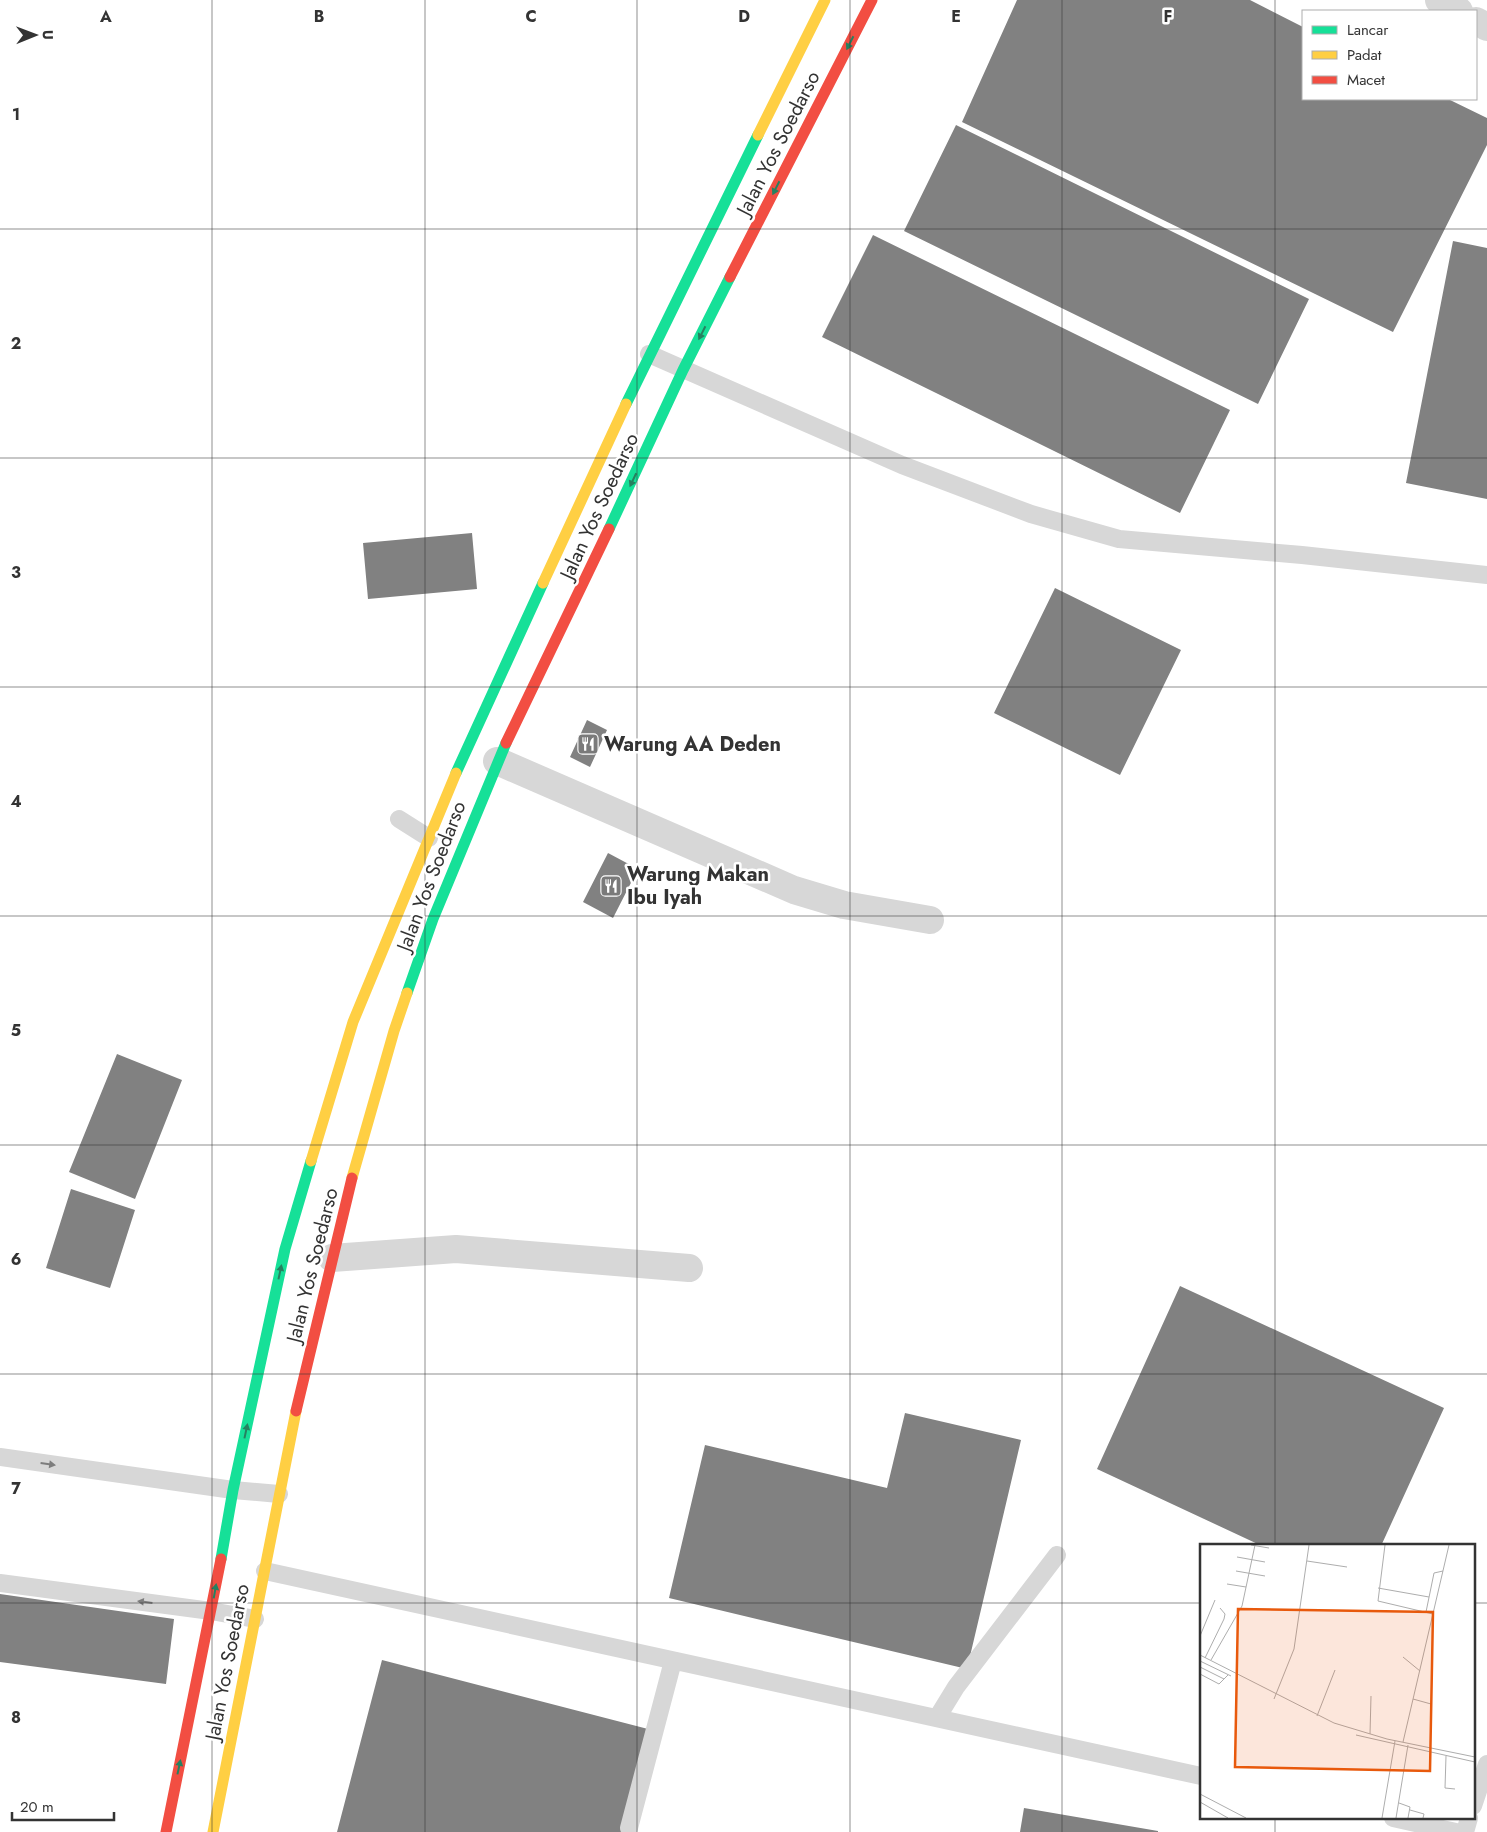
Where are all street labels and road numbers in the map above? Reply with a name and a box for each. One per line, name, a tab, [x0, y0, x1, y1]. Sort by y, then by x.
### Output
street label: Jalan Yos Soedarso	[728, 66, 827, 223]
street label: Jalan Yos Soedarso	[552, 428, 646, 587]
street label: Jalan Yos Soedarso	[388, 797, 473, 958]
street label: Jalan Yos Soedarso	[279, 1185, 346, 1348]
street label: Jalan Yos Soedarso	[198, 1582, 257, 1746]

